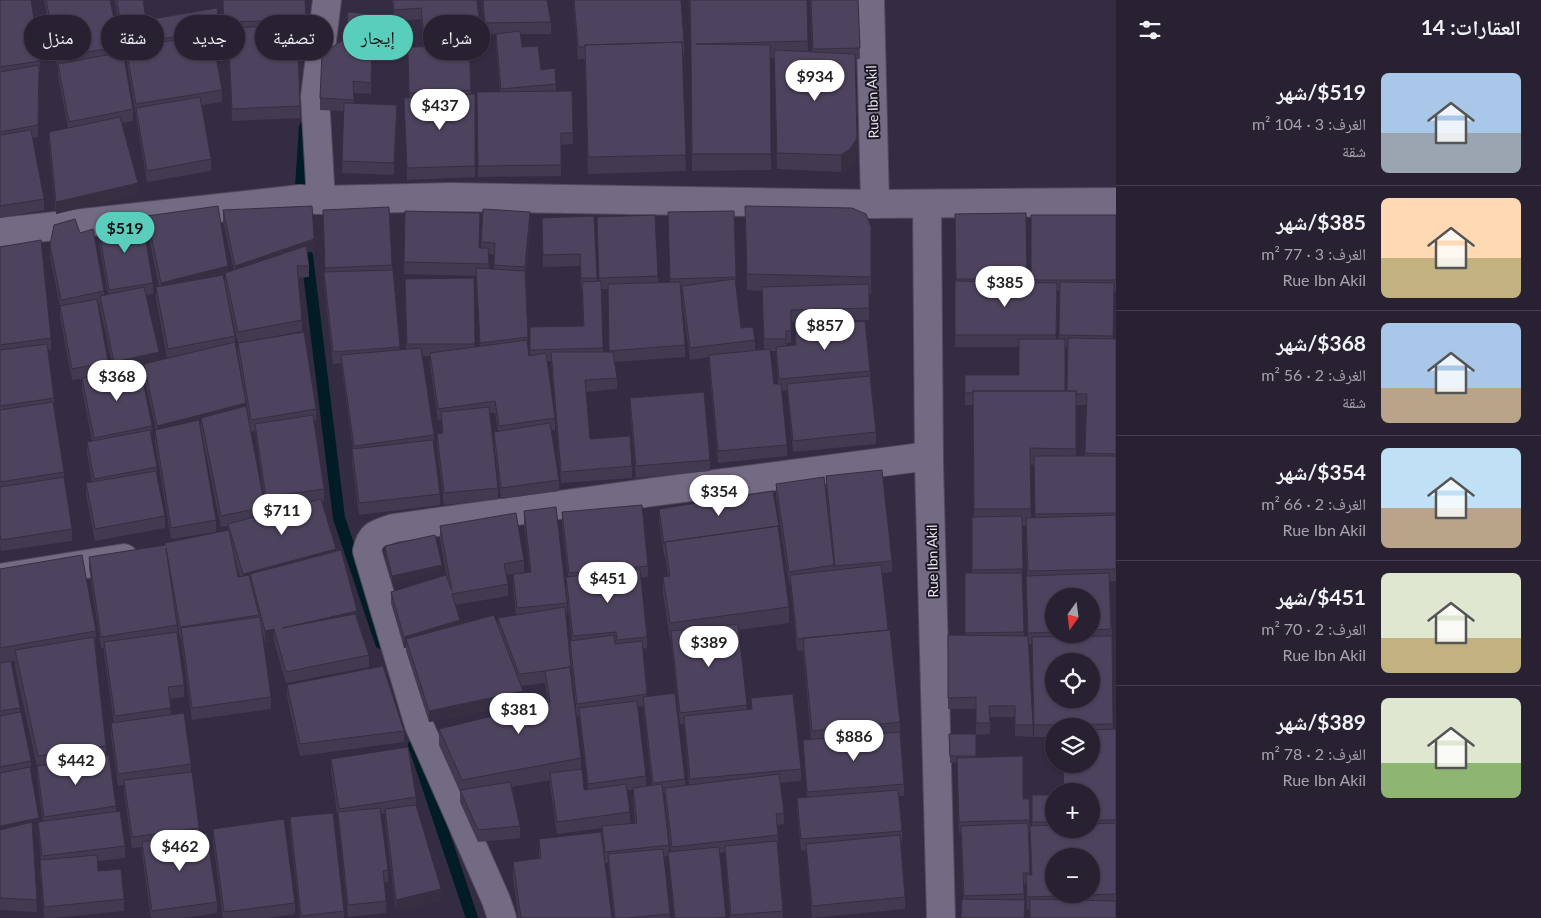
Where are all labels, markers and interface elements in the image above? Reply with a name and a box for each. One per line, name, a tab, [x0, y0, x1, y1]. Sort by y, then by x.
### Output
text: العقارات: 14	[1421, 14, 1521, 39]
chip: منزل	[24, 15, 91, 60]
chip: شقة	[101, 15, 164, 60]
chip: جديد	[174, 15, 245, 60]
chip: تصفية	[255, 15, 333, 60]
chip: إيجار	[343, 15, 413, 60]
chip: شراء	[423, 15, 490, 60]
icon: filters	[1136, 16, 1164, 44]
pin: $934	[785, 59, 845, 102]
street label: Rue Ibn Akil	[862, 65, 882, 139]
text: $934	[796, 66, 834, 85]
text: $519/شهر	[1276, 79, 1366, 104]
pin: $437	[410, 88, 470, 131]
icon: home	[1421, 93, 1481, 153]
text: $437	[421, 95, 459, 114]
text: الغرف: 3 · 104 m²	[1252, 114, 1366, 133]
text: شقة	[1342, 141, 1366, 160]
text: $385/شهر	[1276, 209, 1366, 234]
pin: $519	[95, 212, 155, 254]
text: $519	[106, 218, 144, 237]
icon: home	[1421, 218, 1481, 278]
text: الغرف: 3 · 77 m²	[1261, 244, 1366, 263]
pin: $385	[975, 266, 1035, 308]
text: Rue Ibn Akil	[1282, 270, 1366, 289]
text: $385	[986, 272, 1024, 291]
pin: $857	[795, 308, 855, 351]
text: $857	[806, 315, 844, 334]
text: $368/شهر	[1276, 330, 1366, 355]
icon: home	[1421, 343, 1481, 403]
pin: $368	[87, 360, 147, 402]
text: الغرف: 2 · 56 m²	[1261, 365, 1366, 384]
text: $368	[98, 366, 136, 385]
text: شقة	[1342, 392, 1366, 411]
text: $354/شهر	[1276, 459, 1366, 484]
icon: home	[1421, 468, 1481, 528]
pin: $354	[689, 474, 749, 517]
text: $354	[700, 481, 738, 500]
pin: $711	[252, 494, 312, 536]
text: الغرف: 2 · 66 m²	[1261, 494, 1366, 513]
text: $711	[263, 500, 301, 519]
text: Rue Ibn Akil	[1282, 520, 1366, 539]
street label: Rue Ibn Akil	[923, 524, 941, 598]
pin: $451	[578, 562, 638, 604]
text: $451	[589, 568, 627, 587]
text: $451/شهر	[1276, 584, 1366, 609]
north arrow	[1045, 588, 1100, 642]
map controls	[1045, 588, 1100, 903]
icon: home	[1421, 593, 1481, 653]
text: الغرف: 2 · 70 m²	[1261, 619, 1366, 638]
pin: $389	[679, 626, 739, 668]
text: $389	[690, 632, 728, 651]
text: Rue Ibn Akil	[1282, 645, 1366, 664]
button: locate	[1045, 653, 1100, 708]
pin: $381	[489, 692, 549, 735]
text: $381	[500, 699, 538, 718]
text: $389/شهر	[1276, 709, 1366, 734]
button: layers	[1045, 718, 1100, 773]
icon: home	[1421, 718, 1481, 778]
pin: $886	[824, 720, 884, 762]
text: $886	[835, 726, 873, 745]
pin: $442	[46, 744, 106, 786]
text: الغرف: 2 · 78 m²	[1261, 744, 1366, 763]
text: $442	[57, 750, 95, 769]
text: Rue Ibn Akil	[1282, 770, 1366, 789]
button: +	[1045, 783, 1100, 838]
pin: $462	[150, 830, 210, 872]
text: $462	[161, 836, 199, 855]
button: −	[1045, 848, 1100, 903]

